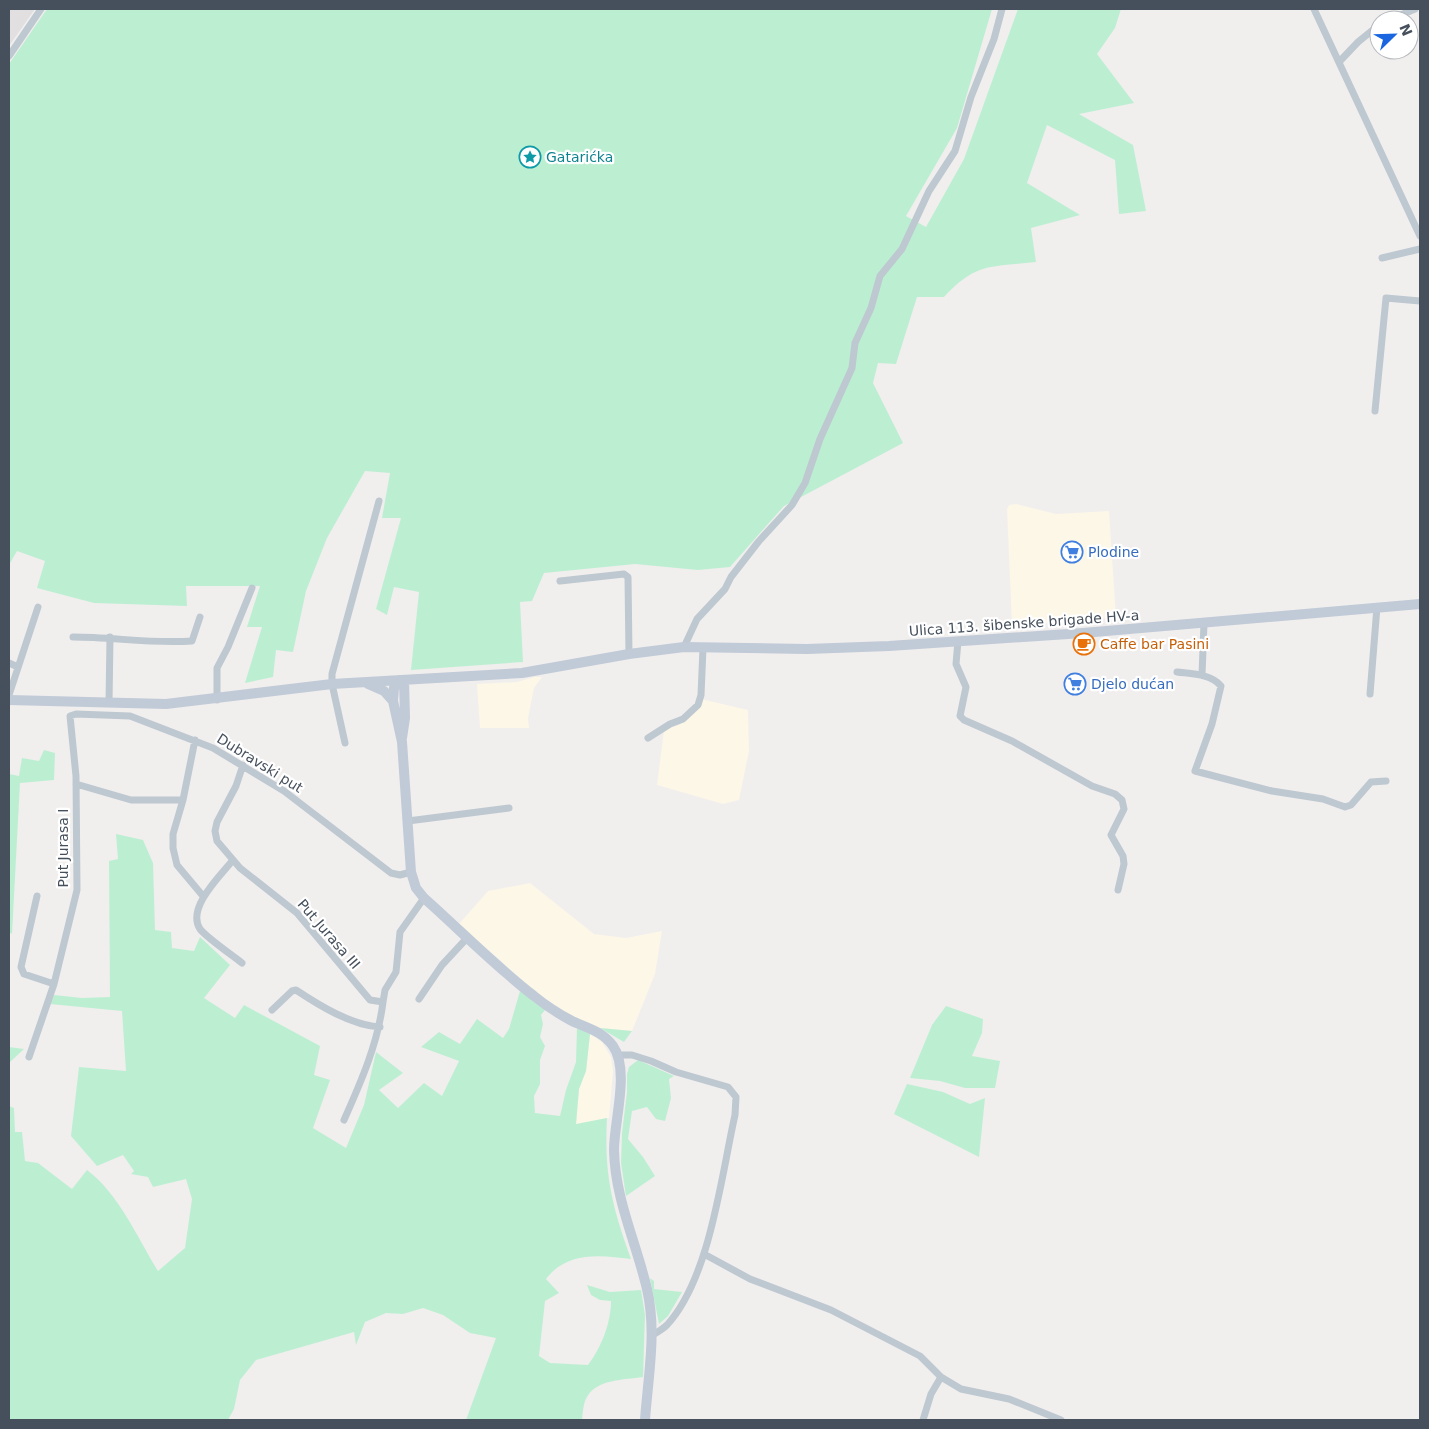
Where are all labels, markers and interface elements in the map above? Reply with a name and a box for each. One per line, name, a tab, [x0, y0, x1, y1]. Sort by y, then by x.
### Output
north arrow	[1369, 10, 1419, 60]
text: N	[1396, 21, 1416, 38]
place icon: Gatarićka	[518, 145, 542, 169]
place label: Gatarićka	[546, 149, 613, 165]
supermarket icon: Plodine	[1060, 540, 1084, 564]
place label: Plodine	[1088, 544, 1139, 560]
street label: Ulica 113. šibenske brigade HV-a	[908, 607, 1140, 639]
cafe icon: Caffe bar Pasini	[1072, 632, 1096, 656]
place label: Caffe bar Pasini	[1100, 636, 1209, 652]
supermarket icon: Djelo dućan	[1063, 672, 1087, 696]
place label: Djelo dućan	[1091, 676, 1174, 692]
street label: Dubravski put	[214, 730, 306, 796]
street label: Put Jurasa I	[55, 809, 71, 887]
street label: Put Jurasa III	[294, 896, 364, 972]

